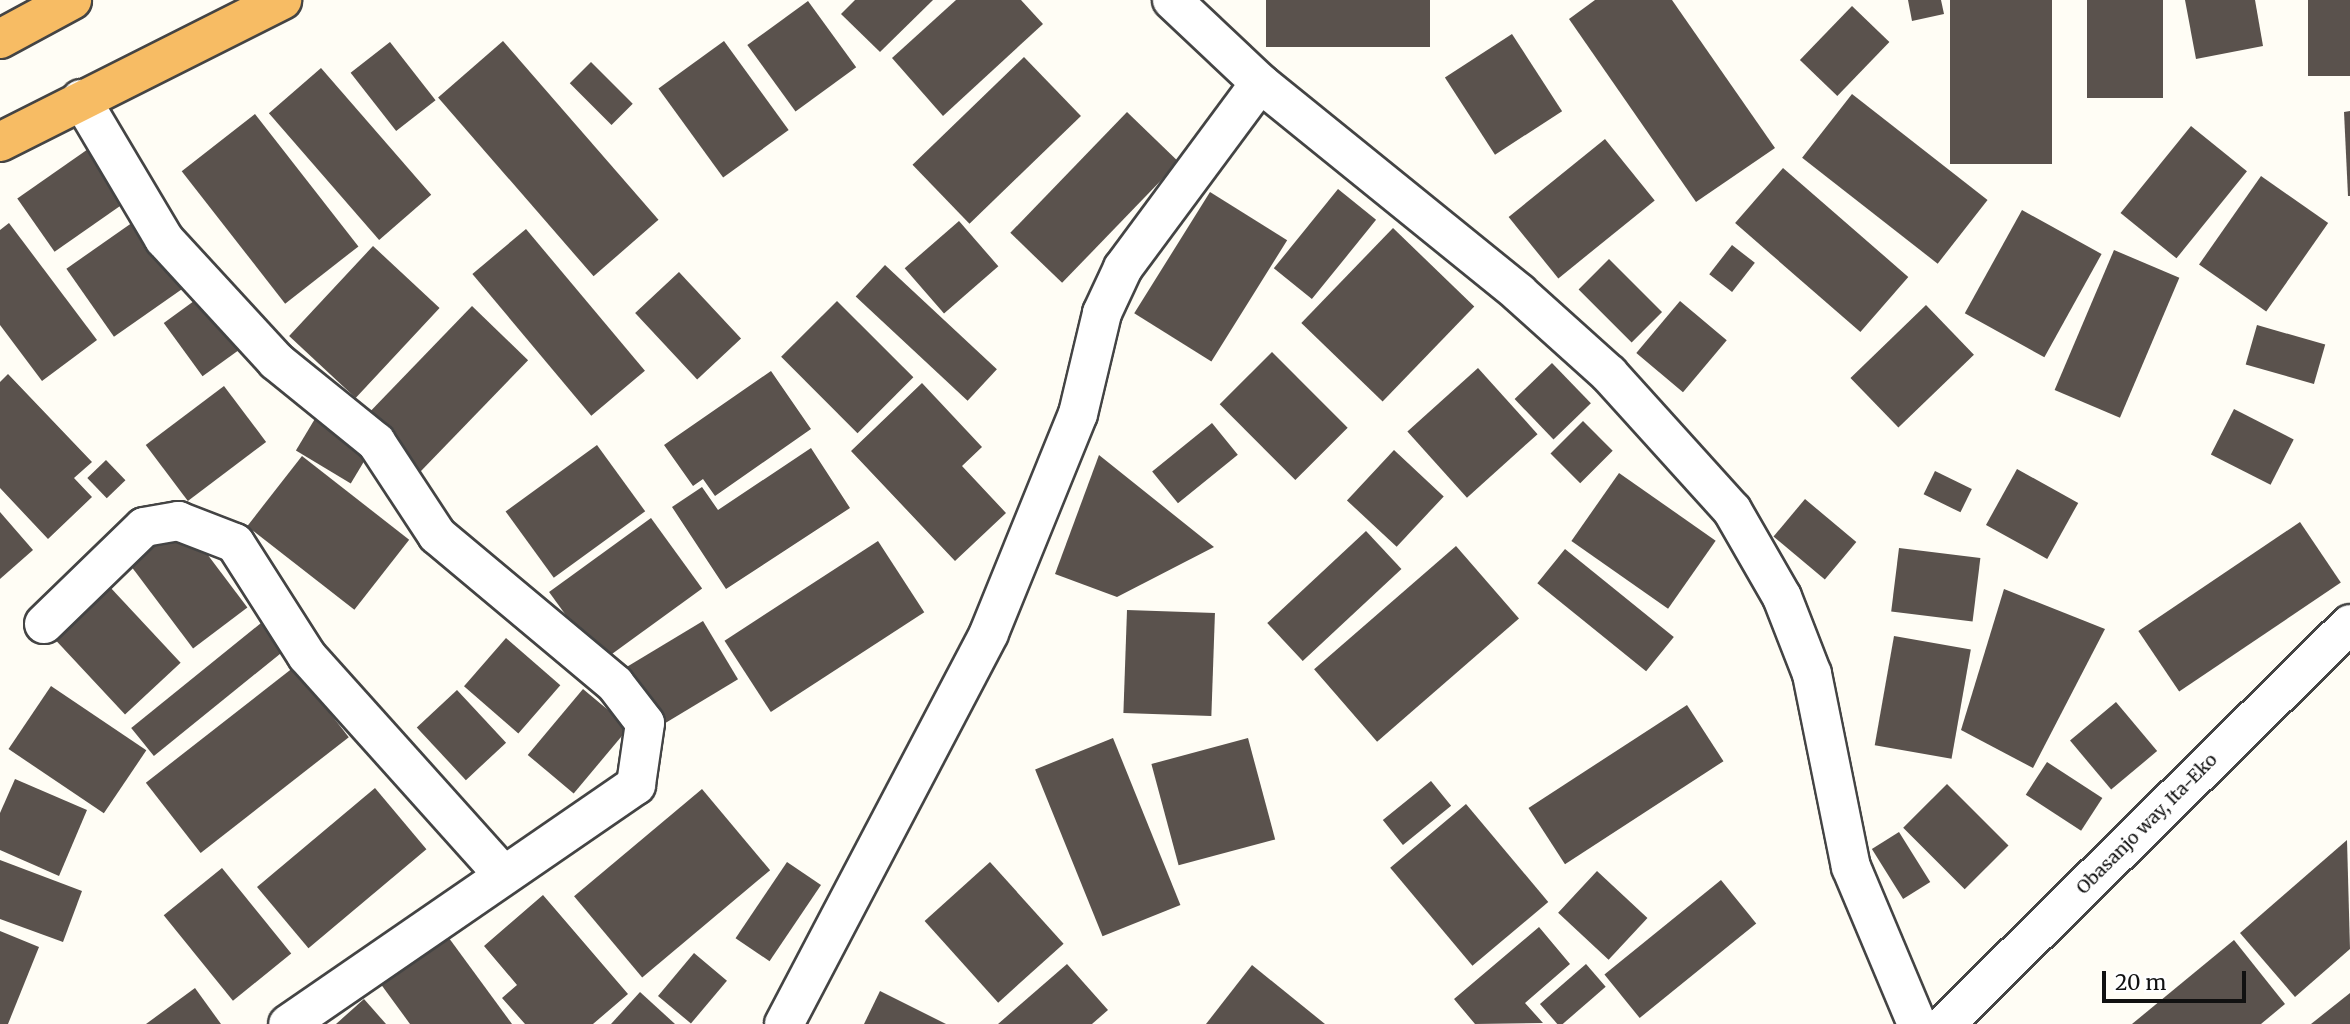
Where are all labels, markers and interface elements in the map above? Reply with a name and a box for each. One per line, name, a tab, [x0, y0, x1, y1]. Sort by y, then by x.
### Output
street label: Obasanjo way, Ita-Eko	[2072, 749, 2222, 899]
scale bar	[2105, 958, 2248, 1002]
text: 20 m	[2115, 969, 2166, 996]

